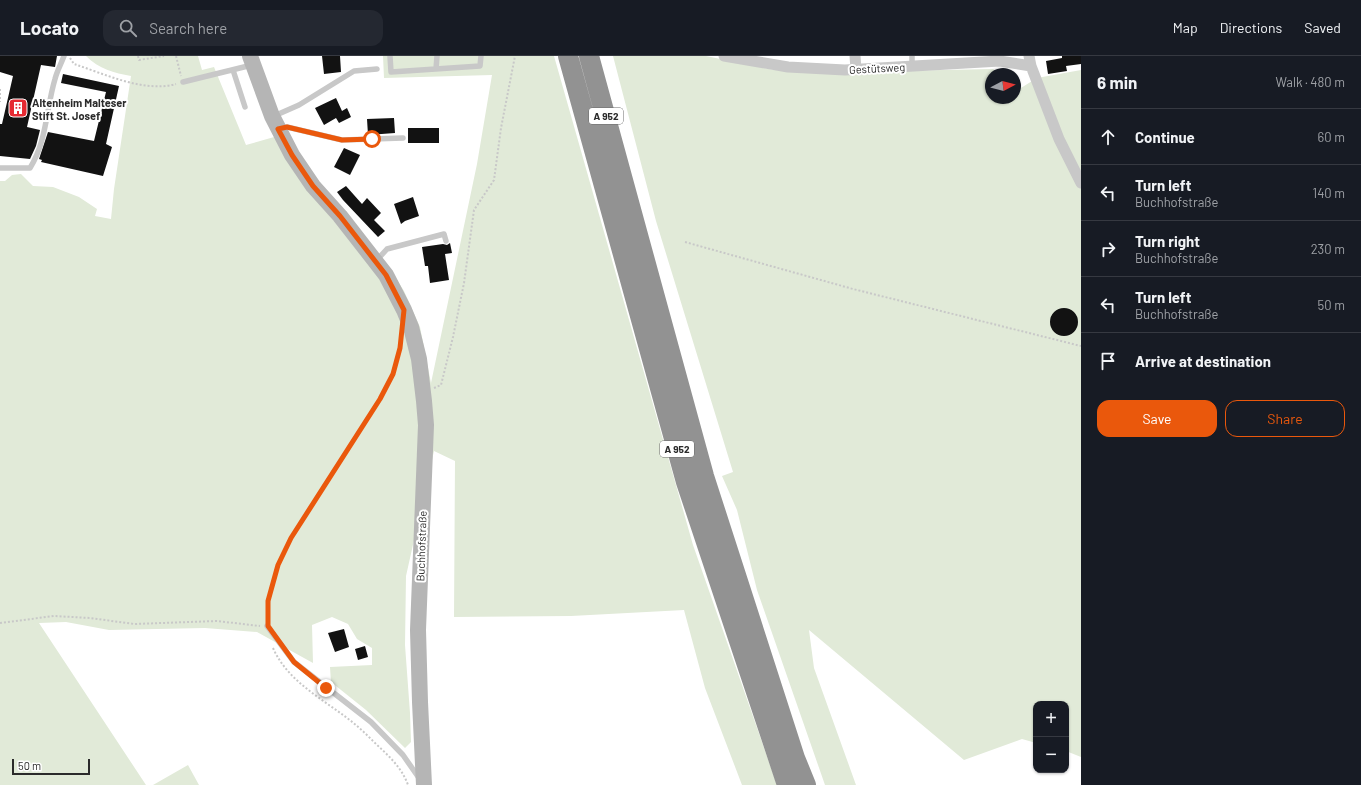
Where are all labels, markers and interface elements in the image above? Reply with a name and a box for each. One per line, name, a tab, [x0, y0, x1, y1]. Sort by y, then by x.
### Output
search box	[103, 10, 383, 46]
text: Locato	[20, 16, 79, 39]
icon: search	[117, 17, 139, 39]
text: Search here	[149, 19, 227, 37]
text: Map	[1173, 19, 1198, 36]
text: Directions	[1220, 19, 1282, 36]
text: Saved	[1304, 19, 1341, 36]
street label: Gestütsweg	[849, 60, 905, 76]
north arrow	[985, 68, 1021, 104]
text: 6 min	[1097, 72, 1137, 92]
text: Walk · 480 m	[1275, 74, 1345, 90]
place label: Altenheim Malteser Stift St. Josef	[32, 96, 127, 122]
building icon: Altenheim Malteser Stift St. Josef	[7, 97, 29, 119]
road number: A 952	[589, 108, 623, 124]
icon: ahead	[1097, 126, 1119, 148]
text: Continue	[1135, 128, 1195, 146]
text: 60 m	[1318, 129, 1345, 145]
route start	[363, 130, 381, 148]
text: Turn left	[1135, 176, 1191, 194]
icon: left	[1097, 182, 1119, 204]
text: 140 m	[1313, 185, 1345, 201]
text: Buchhofstraße	[1135, 194, 1219, 210]
text: Turn right	[1135, 232, 1200, 250]
icon: right	[1097, 238, 1119, 260]
text: 230 m	[1311, 241, 1345, 257]
text: Buchhofstraße	[1135, 250, 1219, 266]
text: Turn left	[1135, 288, 1191, 306]
icon: left	[1097, 294, 1119, 316]
text: 50 m	[1318, 297, 1345, 313]
text: Buchhofstraße	[1135, 306, 1219, 322]
icon: arrive	[1097, 350, 1119, 372]
text: Arrive at destination	[1135, 352, 1271, 370]
button: Save	[1097, 400, 1217, 437]
button: Share	[1225, 400, 1345, 437]
road number: A 952	[660, 441, 694, 457]
street label: Buchhofstraße	[413, 510, 429, 582]
route end	[317, 679, 335, 697]
map controls	[1033, 701, 1069, 773]
button: +	[1033, 701, 1069, 737]
button: −	[1033, 737, 1069, 773]
scale bar	[12, 757, 90, 776]
text: 50 m	[18, 759, 41, 772]

